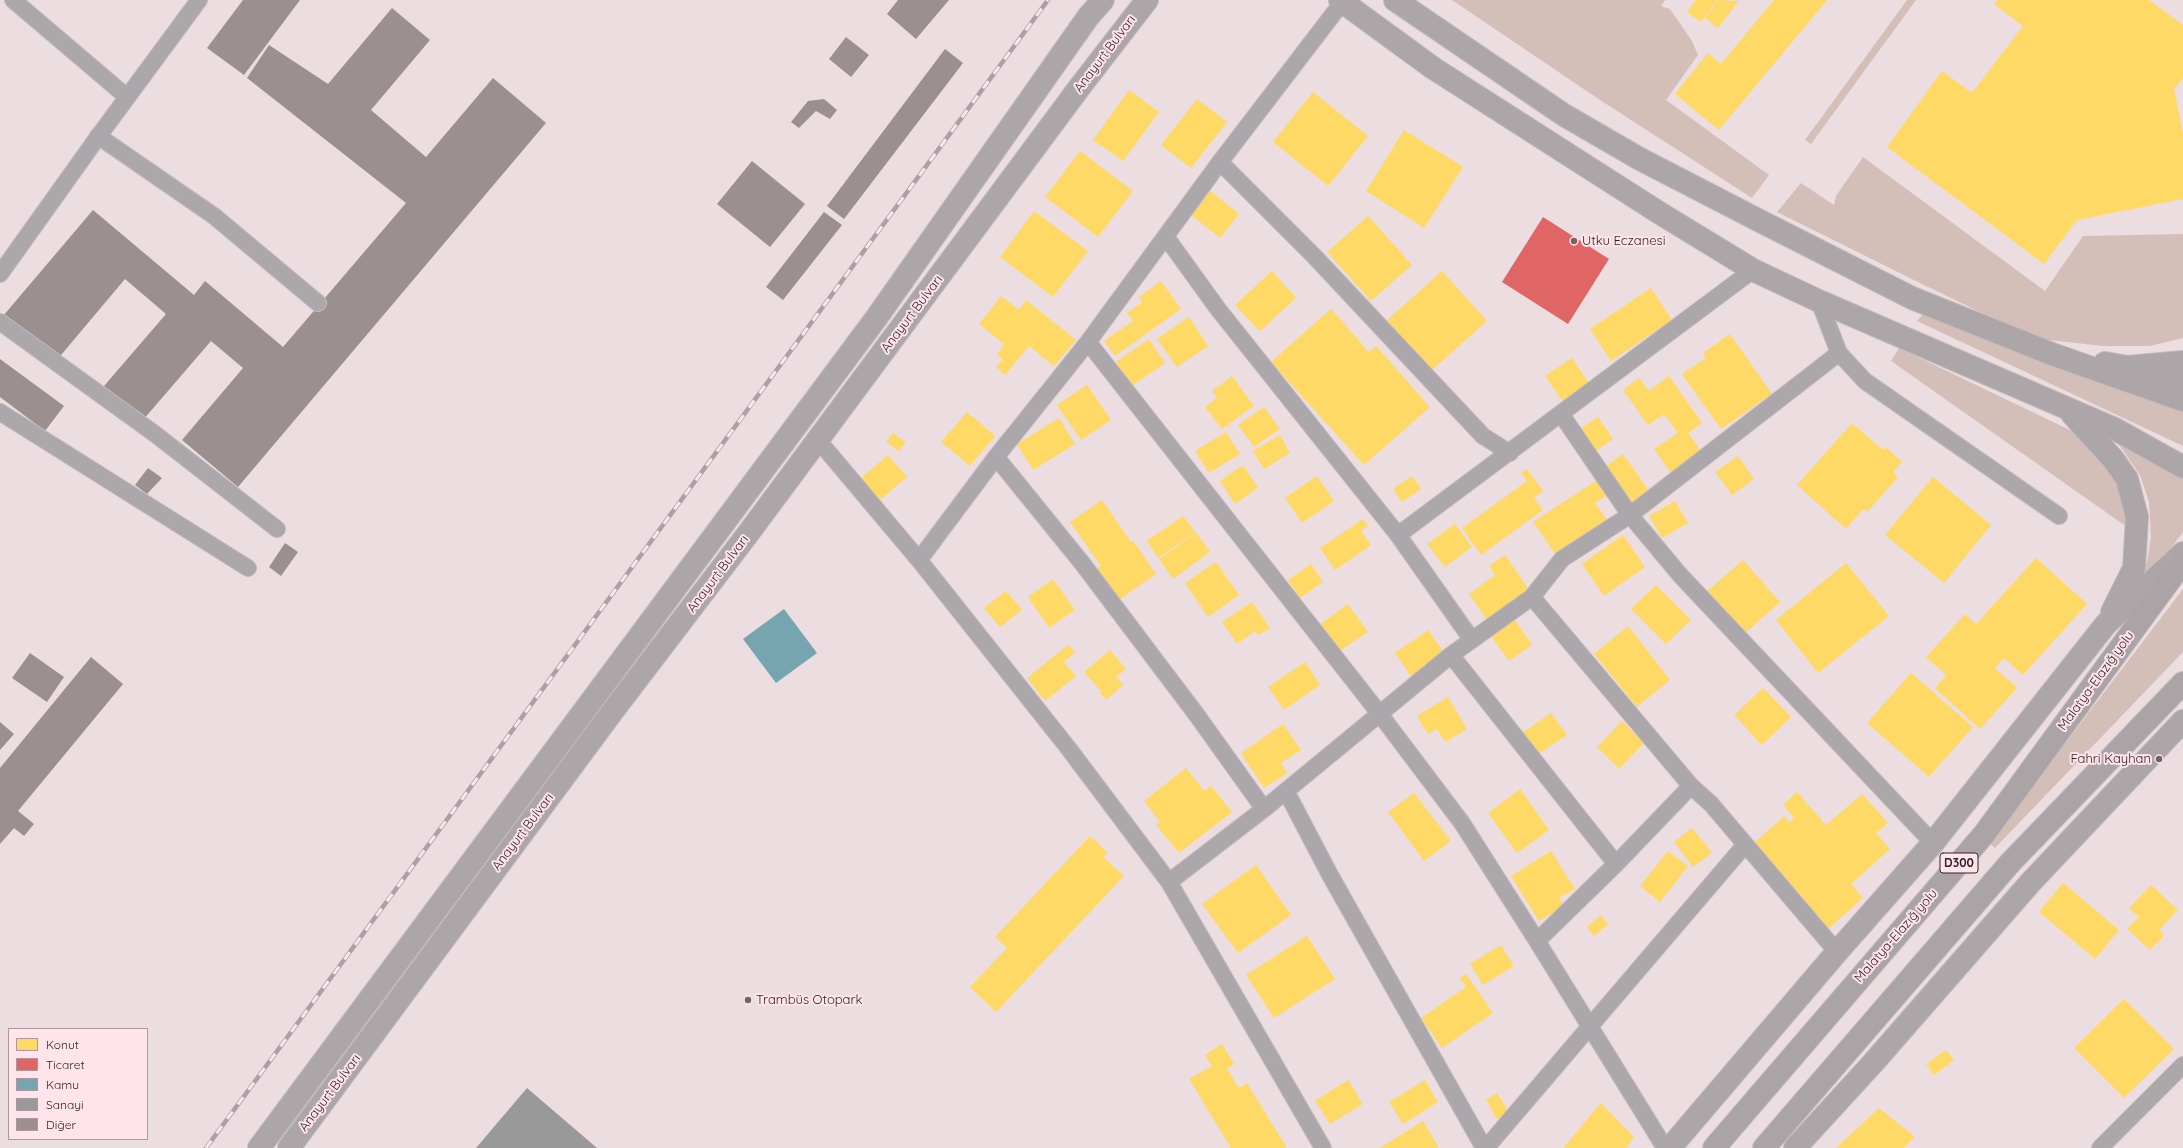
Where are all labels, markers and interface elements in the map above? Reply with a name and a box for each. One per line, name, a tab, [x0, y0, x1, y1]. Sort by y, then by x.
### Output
street label: Anayurt Bulvarı	[1071, 12, 1139, 96]
place label: Utku Eczanesi	[1582, 233, 1665, 249]
marker: Utku Eczanesi	[1569, 236, 1579, 246]
street label: Anayurt Bulvarı	[878, 272, 946, 356]
street label: Anayurt Bulvarı	[684, 532, 752, 616]
street label: Malatya-Elazığ yolu	[2055, 628, 2137, 734]
place label: Fahri Kayhan	[2070, 751, 2151, 767]
marker: Fahri Kayhan	[2154, 754, 2164, 764]
street label: Anayurt Bulvarı	[489, 790, 557, 874]
road number: D300	[1940, 853, 1978, 873]
street label: Malatya-Elazığ yolu	[1851, 886, 1941, 986]
place label: Trambüs Otopark	[756, 992, 862, 1008]
marker: Trambüs Otopark	[743, 995, 753, 1005]
legend	[8, 1028, 148, 1140]
text: Konut	[46, 1037, 79, 1052]
street label: Anayurt Bulvarı	[296, 1051, 364, 1135]
text: Ticaret	[46, 1057, 85, 1072]
text: Kamu	[46, 1077, 79, 1092]
text: Sanayi	[46, 1097, 84, 1112]
text: Diğer	[46, 1117, 76, 1132]

